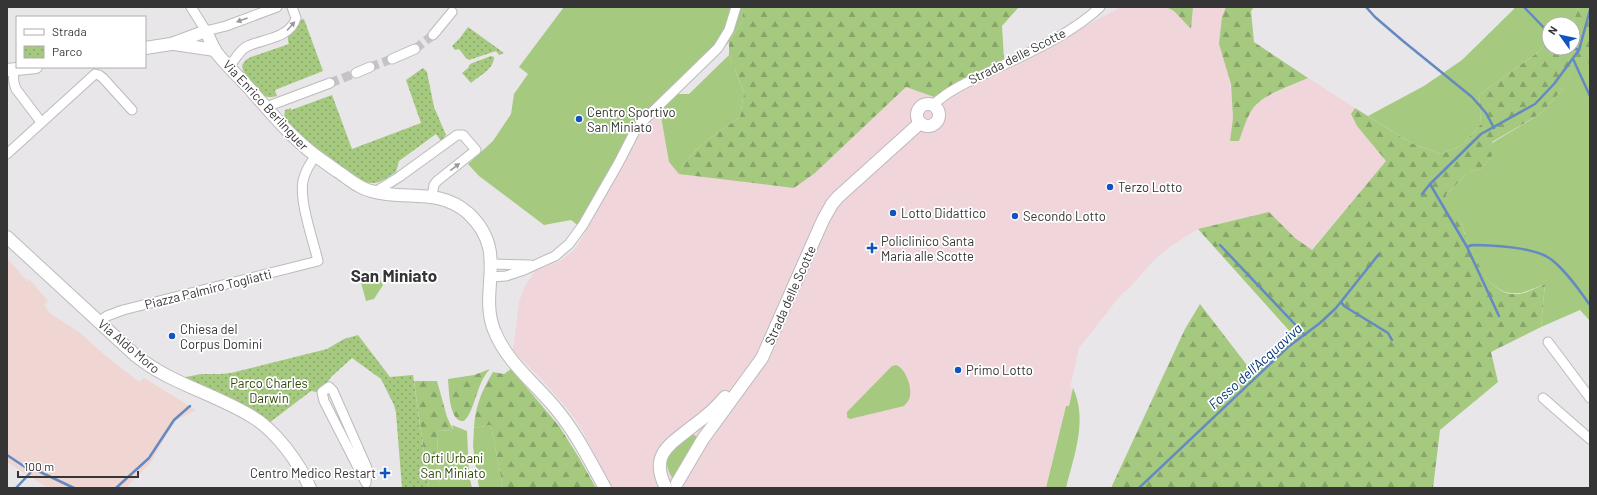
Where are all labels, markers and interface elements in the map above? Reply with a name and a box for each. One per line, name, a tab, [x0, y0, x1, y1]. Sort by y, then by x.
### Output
legend	[16, 16, 146, 68]
north arrow	[1541, 16, 1581, 56]
one-way arrow	[235, 17, 247, 23]
one-way arrow	[286, 21, 295, 31]
text: Strada	[52, 24, 87, 38]
text: N	[1545, 24, 1560, 37]
street label: Strada delle Scotte	[966, 25, 1068, 87]
text: Parco	[52, 44, 82, 58]
street label: Via Enrico Berlinguer	[220, 56, 312, 154]
place label: Centro Sportivo San Miniato	[587, 104, 676, 135]
marker: Centro Sportivo San Miniato	[574, 114, 584, 124]
one-way arrow	[449, 163, 460, 171]
place label: Terzo Lotto	[1118, 179, 1182, 195]
marker: Terzo Lotto	[1105, 182, 1115, 192]
place label: Lotto Didattico	[901, 205, 986, 221]
marker: Lotto Didattico	[888, 208, 898, 218]
place label: Secondo Lotto	[1023, 208, 1106, 224]
marker: Secondo Lotto	[1010, 211, 1020, 221]
place label: Policlinico Santa Maria alle Scotte	[881, 233, 974, 264]
marker: Policlinico Santa Maria alle Scotte	[866, 242, 878, 254]
street label: Strada delle Scotte	[761, 243, 819, 347]
street label: Piazza Palmiro Togliatti	[143, 265, 273, 313]
district label: San Miniato	[351, 265, 437, 285]
street label: Via Aldo Moro	[95, 315, 163, 377]
water label: Fosso dell'Acquaviva	[1205, 319, 1305, 413]
place label: Chiesa del Corpus Domini	[180, 321, 262, 352]
marker: Chiesa del Corpus Domini	[167, 331, 177, 341]
place label: Primo Lotto	[966, 362, 1033, 378]
marker: Primo Lotto	[953, 365, 963, 375]
park label: Parco Charles Darwin	[230, 375, 308, 406]
park label: Orti Urbani San Miniato	[421, 450, 485, 481]
scale bar	[18, 453, 138, 479]
text: 100 m	[24, 459, 54, 473]
place label: Centro Medico Restart	[250, 465, 376, 481]
marker: Centro Medico Restart	[379, 467, 391, 479]

